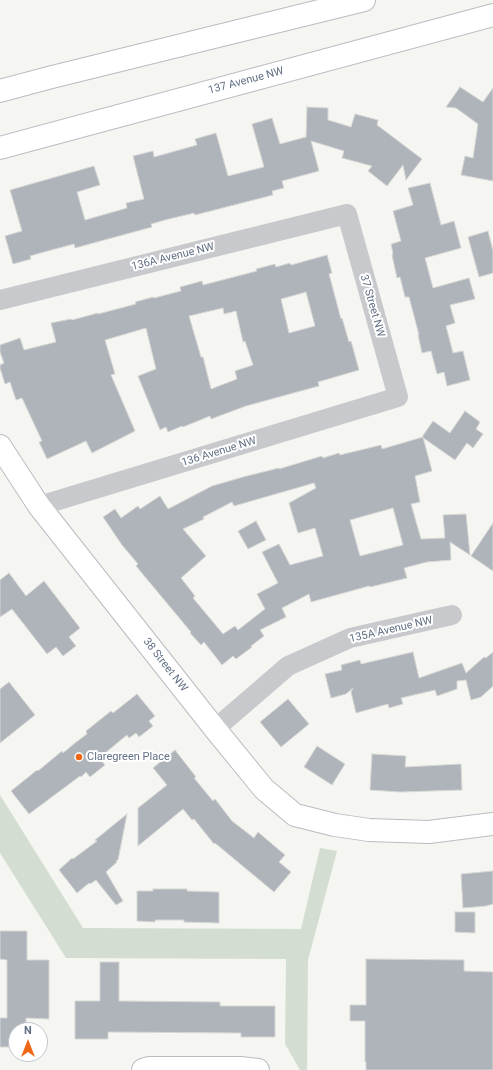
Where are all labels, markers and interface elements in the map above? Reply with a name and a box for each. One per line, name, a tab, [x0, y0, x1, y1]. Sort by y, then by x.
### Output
street label: 137 Avenue NW	[207, 65, 285, 97]
street label: 136A Avenue NW	[130, 240, 216, 274]
street label: 37 Street NW	[357, 273, 387, 339]
street label: 136 Avenue NW	[180, 434, 258, 470]
street label: 135A Avenue NW	[348, 614, 434, 646]
street label: 38 Street NW	[140, 636, 190, 694]
place label: Claregreen Place	[87, 750, 170, 764]
marker: Claregreen Place	[74, 752, 84, 762]
north arrow	[8, 1022, 48, 1062]
text: N	[24, 1024, 32, 1037]

